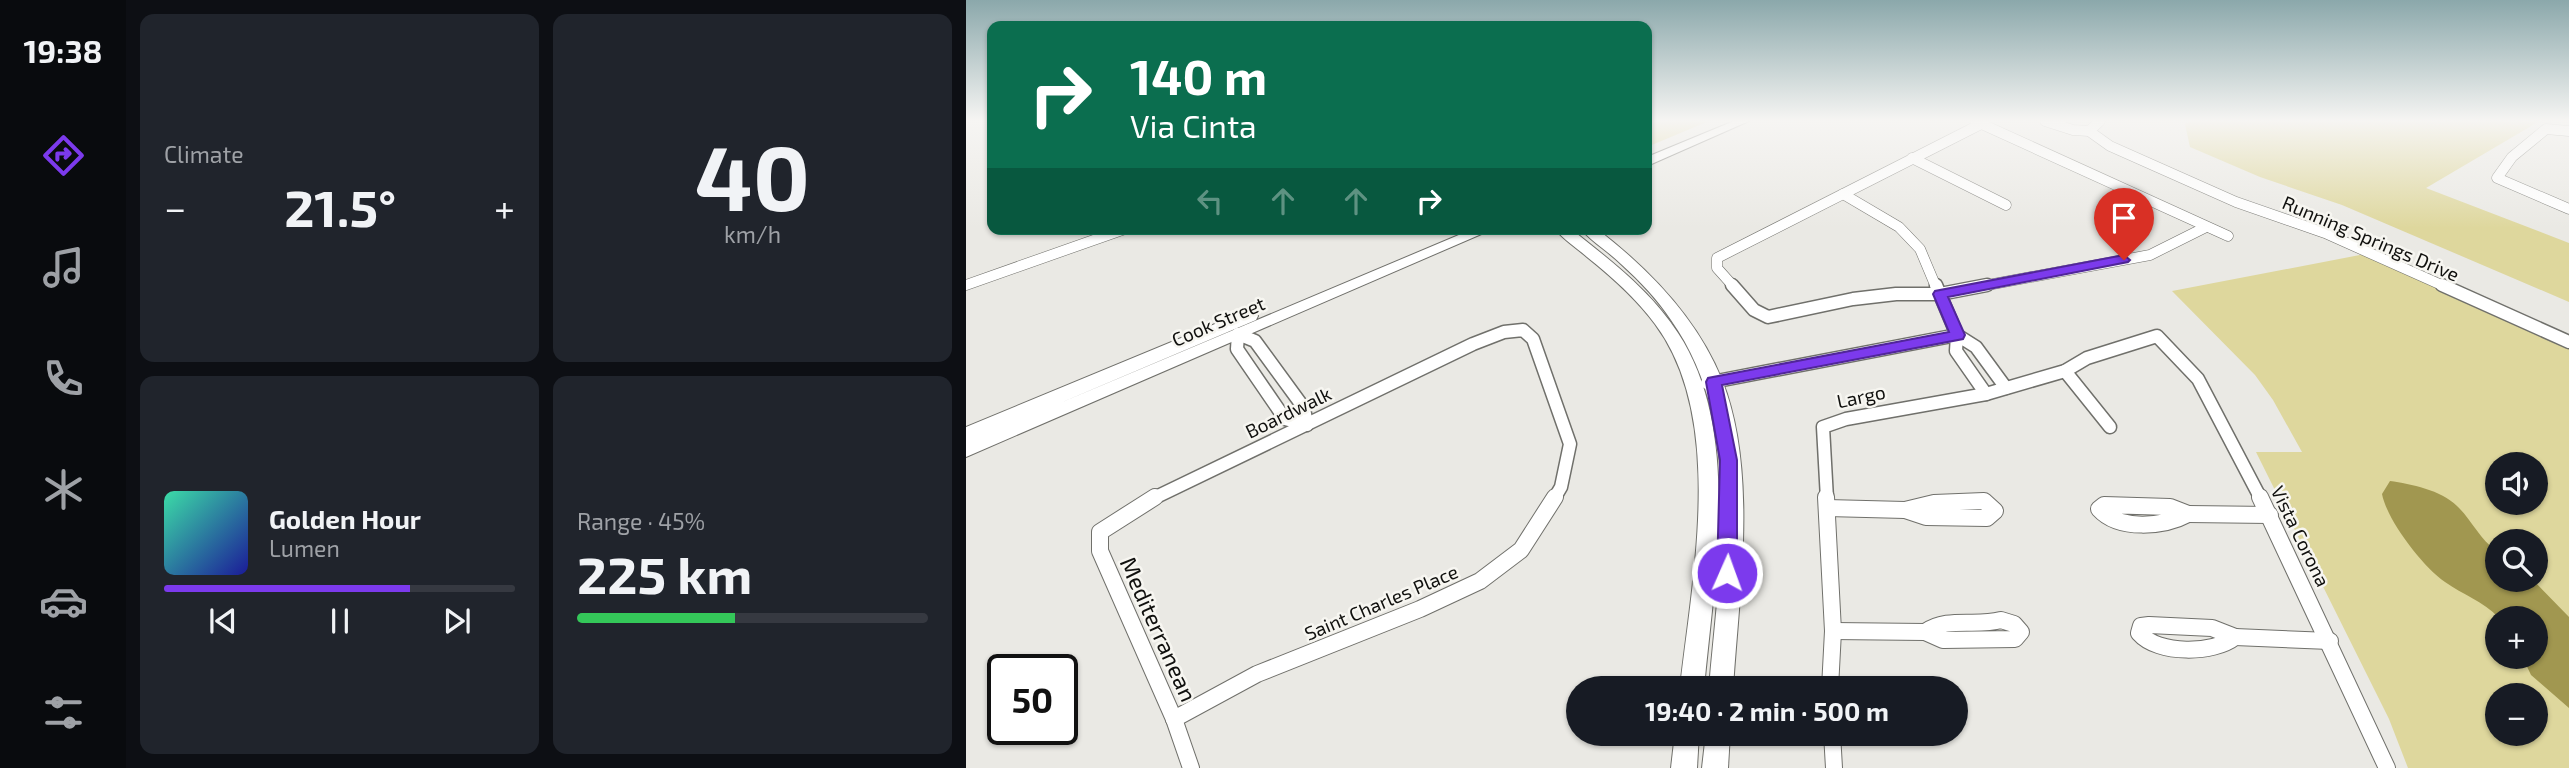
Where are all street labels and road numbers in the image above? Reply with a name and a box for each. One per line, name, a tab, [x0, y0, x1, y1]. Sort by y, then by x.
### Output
street label: Running Springs Drive	[2279, 190, 2463, 286]
street label: Cook Street	[1168, 291, 1268, 351]
street label: Largo	[1835, 380, 1887, 412]
street label: Boardwalk	[1241, 381, 1335, 443]
street label: Vista Corona	[2267, 482, 2335, 590]
street label: Mediterranean	[1115, 552, 1203, 706]
street label: Saint Charles Place	[1301, 559, 1461, 645]

